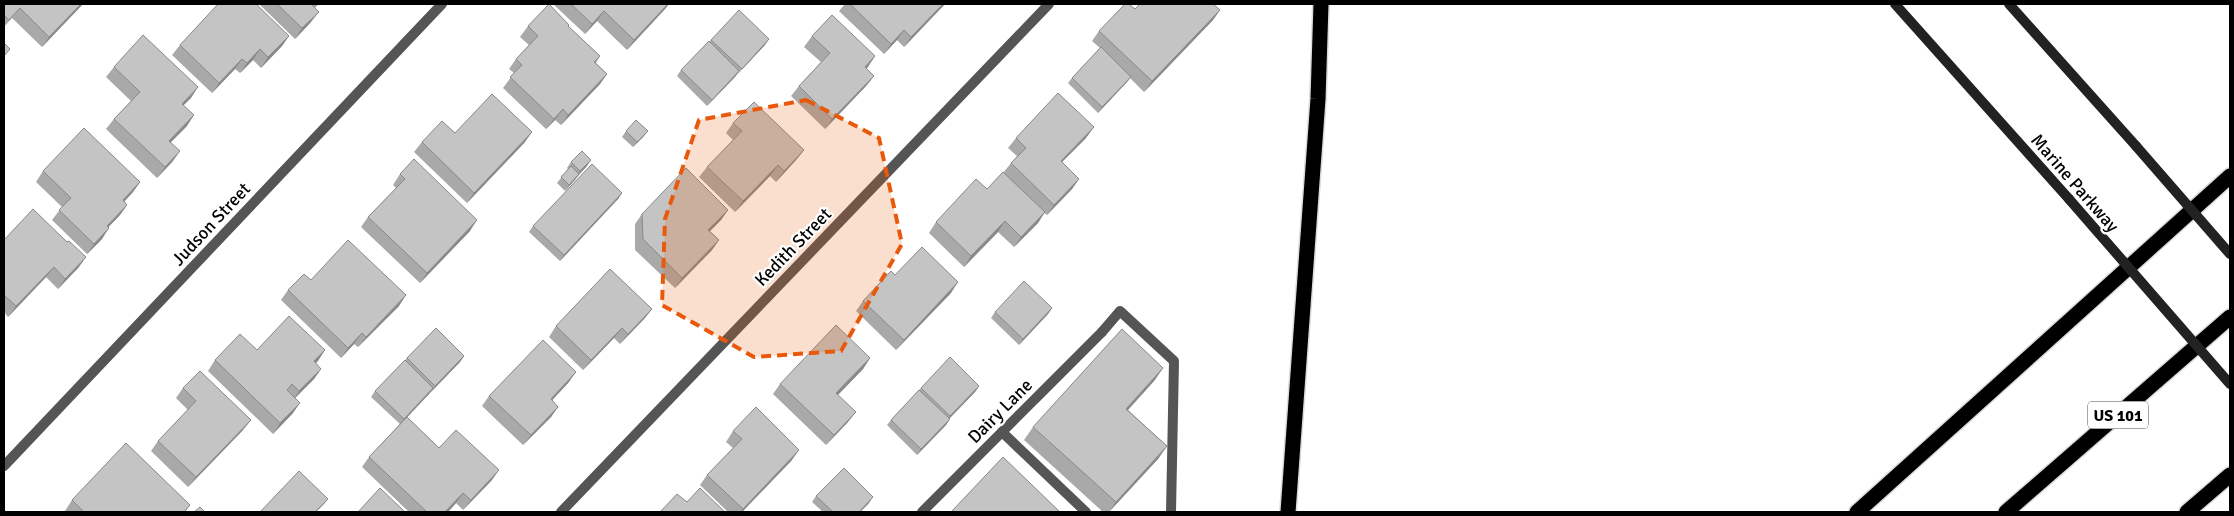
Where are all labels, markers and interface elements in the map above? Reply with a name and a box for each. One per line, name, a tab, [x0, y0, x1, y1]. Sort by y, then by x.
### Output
street label: Marine Parkway	[2026, 129, 2124, 237]
street label: Judson Street	[167, 178, 255, 270]
street label: Kedith Street	[750, 203, 836, 291]
street label: Dairy Lane	[963, 374, 1037, 448]
road number: US 101	[2088, 402, 2148, 428]

